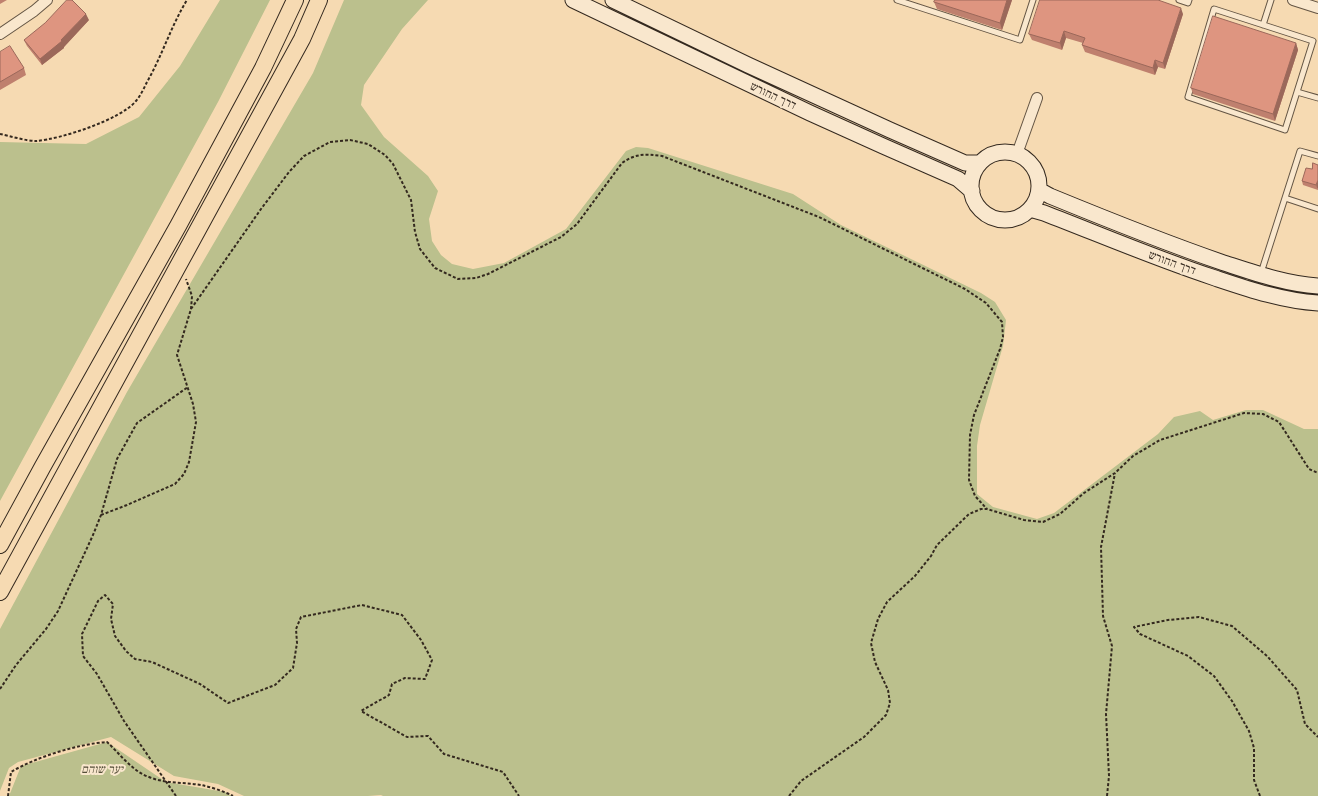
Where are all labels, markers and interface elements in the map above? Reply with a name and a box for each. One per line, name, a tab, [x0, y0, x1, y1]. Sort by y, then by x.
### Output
street label: דרך החורש	[748, 79, 798, 113]
street label: דרך החורש	[1146, 248, 1198, 278]
park label: יער שוהם	[81, 763, 123, 777]

